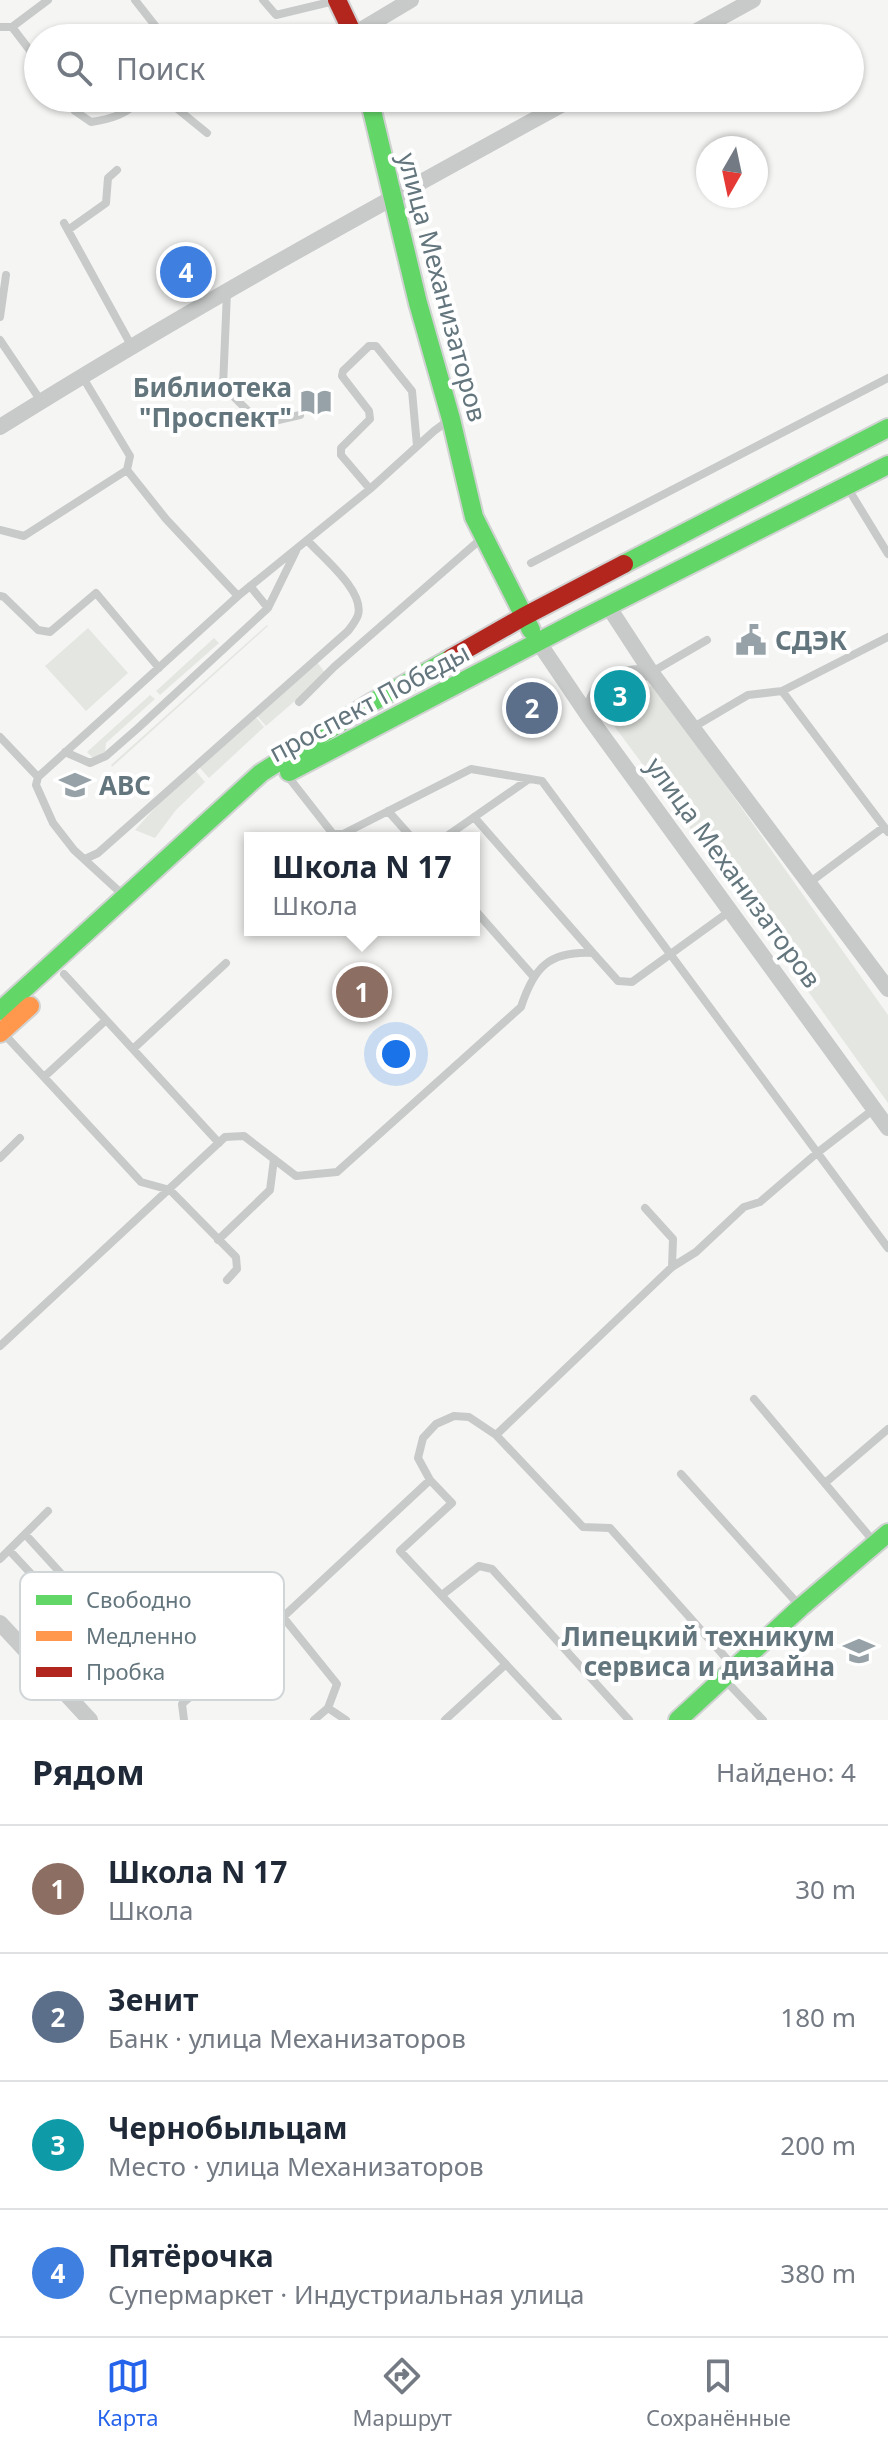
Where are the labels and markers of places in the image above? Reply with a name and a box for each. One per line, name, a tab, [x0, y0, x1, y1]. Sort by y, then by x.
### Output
pin: 4	[160, 242, 212, 302]
place label: Библиотека "Проспект"	[133, 369, 292, 435]
library icon: Библиотека "Проспект"	[299, 385, 333, 419]
place label: СДЭК	[775, 622, 847, 658]
public building icon: СДЭК	[734, 623, 768, 657]
pin: 3	[594, 666, 646, 726]
pin: 2	[506, 678, 558, 738]
place label: АВС	[99, 767, 151, 803]
school or university icon: АВС	[58, 768, 92, 802]
pin: 1	[336, 962, 388, 1022]
place label: Липецкий техникум сервиса и дизайна	[562, 1618, 835, 1684]
school or university icon: Липецкий техникум сервиса и дизайна	[842, 1634, 876, 1668]

